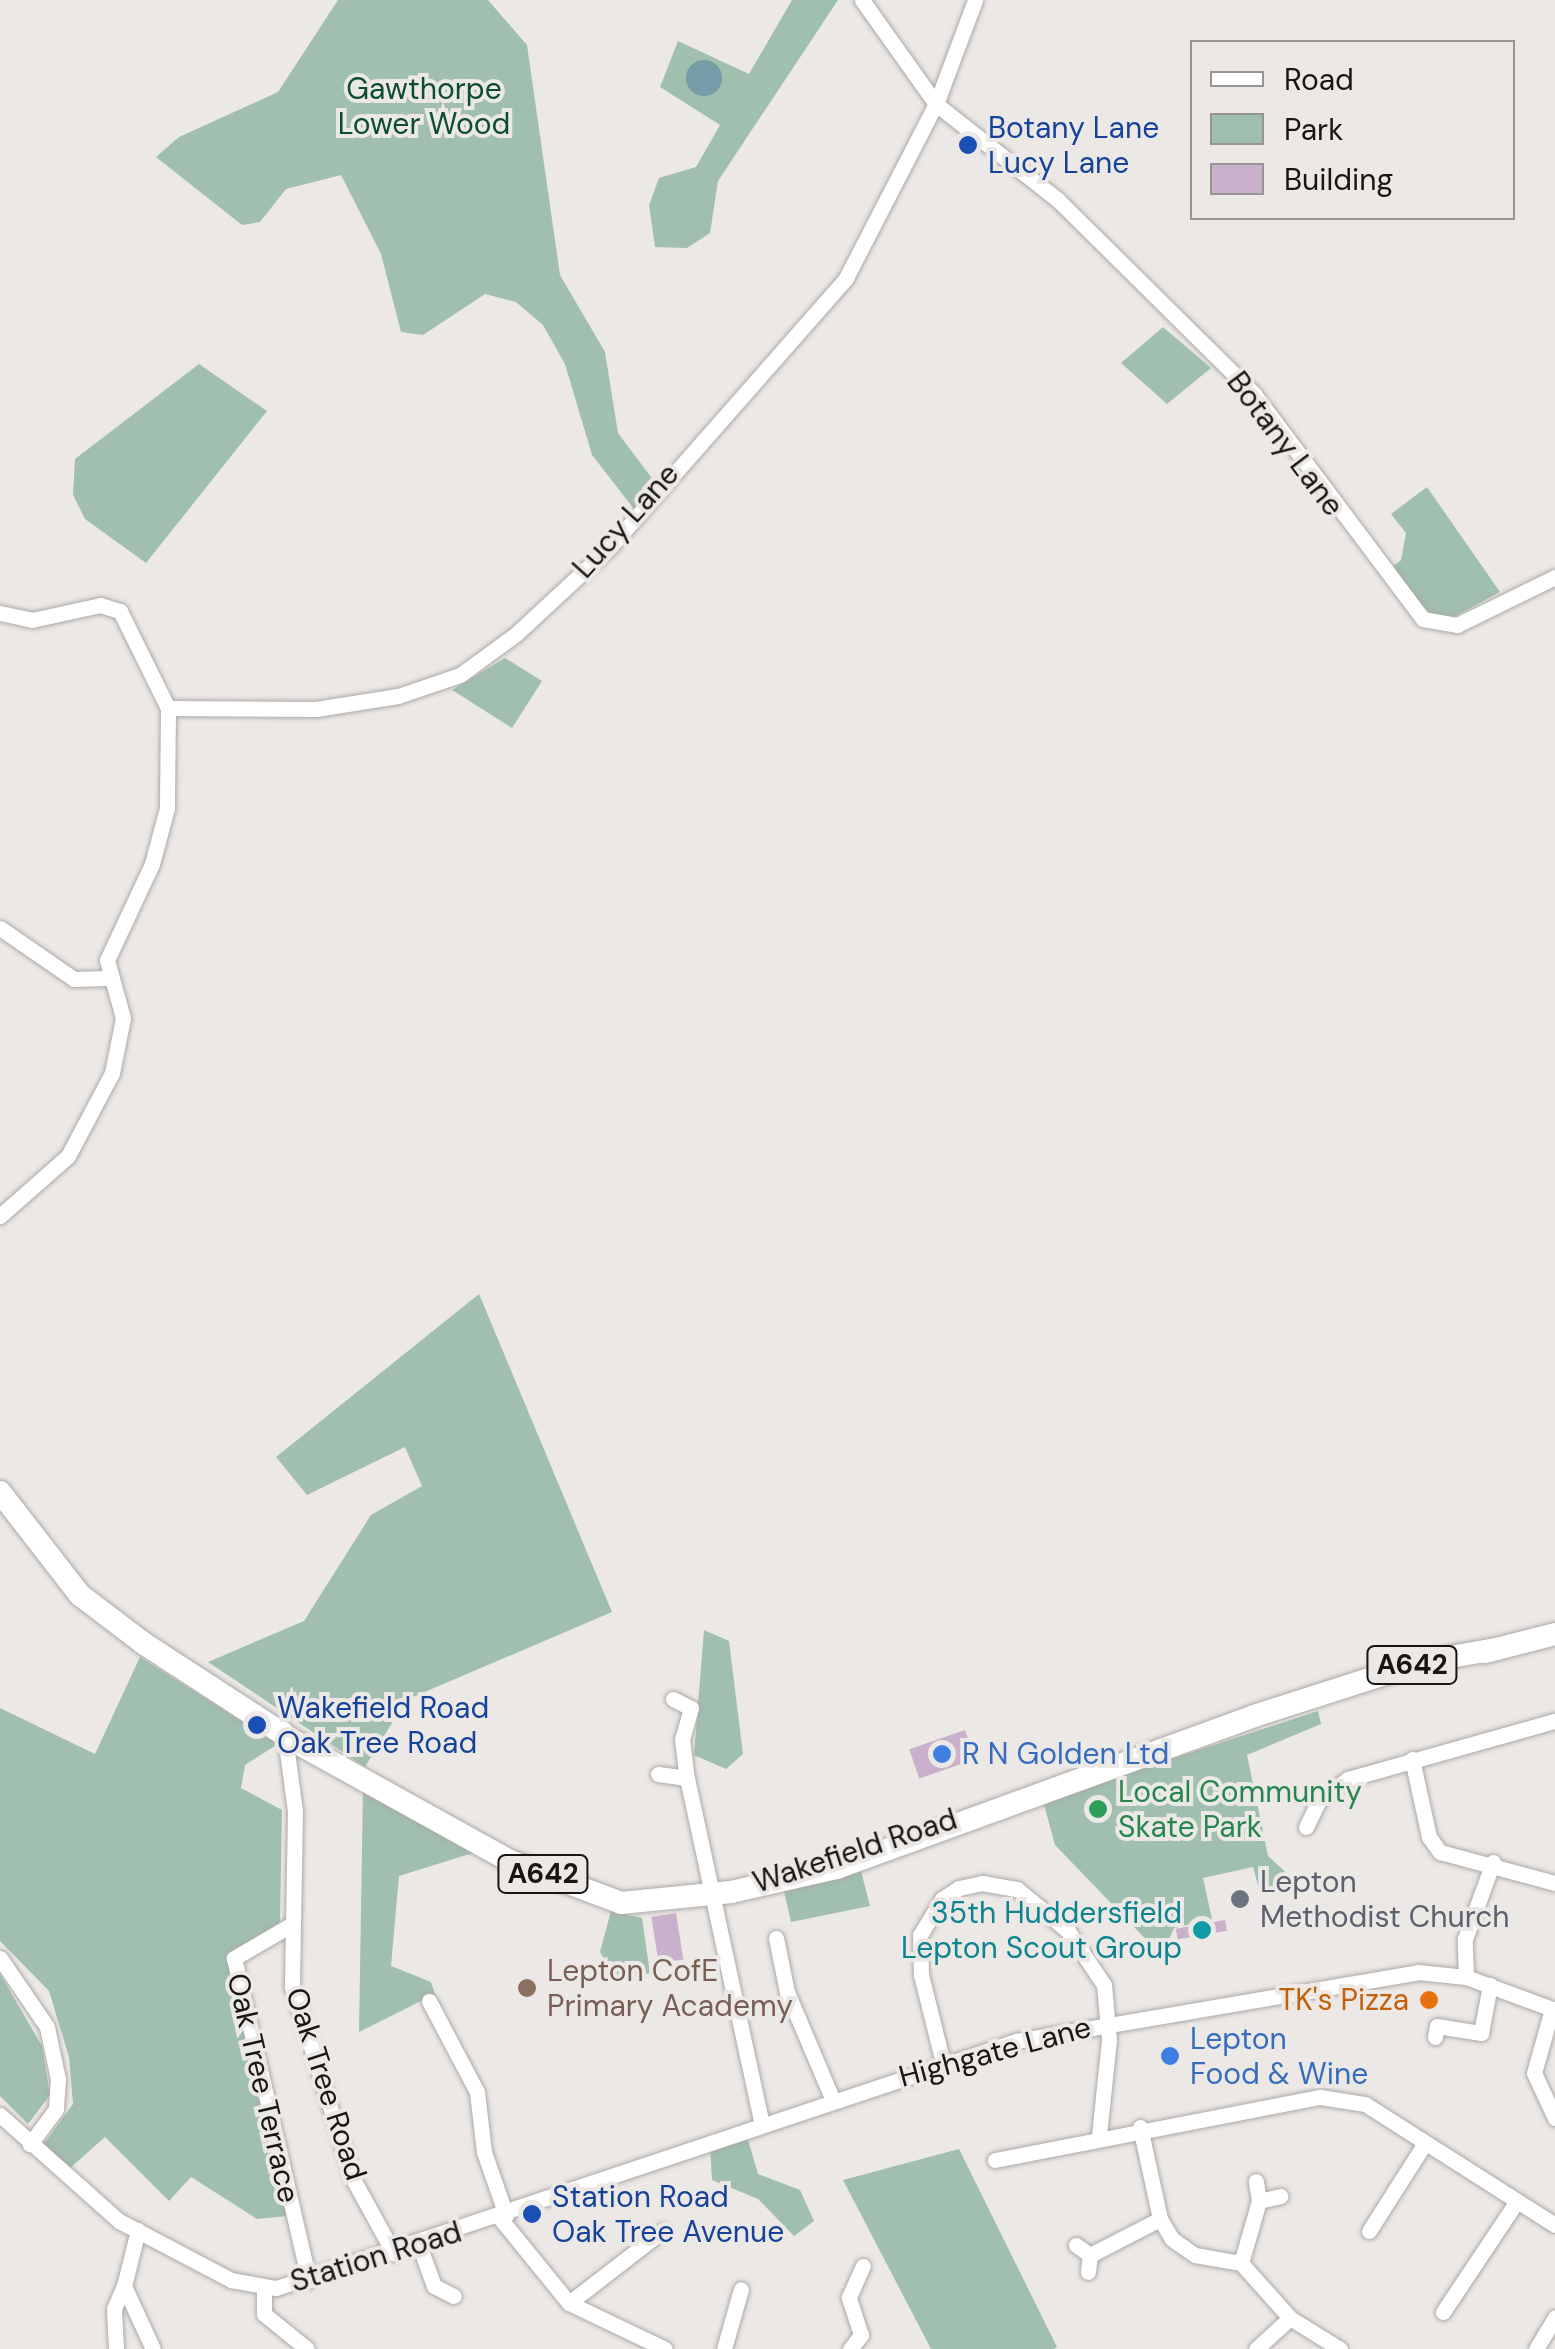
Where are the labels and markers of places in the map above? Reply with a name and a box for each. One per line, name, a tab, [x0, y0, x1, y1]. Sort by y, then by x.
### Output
place label: Botany Lane Lucy Lane	[988, 110, 1159, 180]
marker: Botany Lane Lucy Lane	[957, 134, 979, 156]
place label: Wakefield Road Oak Tree Road	[277, 1690, 489, 1760]
marker: Wakefield Road Oak Tree Road	[246, 1714, 268, 1736]
place label: R N Golden Ltd	[962, 1736, 1169, 1772]
marker: R N Golden Ltd	[931, 1743, 953, 1765]
place label: Local Community Skate Park	[1118, 1774, 1362, 1844]
marker: Local Community Skate Park	[1087, 1798, 1109, 1820]
place label: Lepton Methodist Church	[1260, 1864, 1510, 1934]
marker: Lepton Methodist Church	[1229, 1888, 1251, 1910]
place label: 35th Huddersfield Lepton Scout Group	[901, 1895, 1182, 1966]
marker: 35th Huddersfield Lepton Scout Group	[1191, 1919, 1213, 1941]
place label: Lepton CofE Primary Academy	[547, 1953, 793, 2024]
marker: Lepton CofE Primary Academy	[516, 1977, 538, 1999]
place label: TK's Pizza	[1278, 1982, 1409, 2018]
marker: TK's Pizza	[1418, 1989, 1440, 2011]
place label: Lepton Food & Wine	[1190, 2021, 1368, 2092]
marker: Lepton Food & Wine	[1159, 2045, 1181, 2067]
place label: Station Road Oak Tree Avenue	[552, 2179, 784, 2250]
marker: Station Road Oak Tree Avenue	[521, 2203, 543, 2225]

